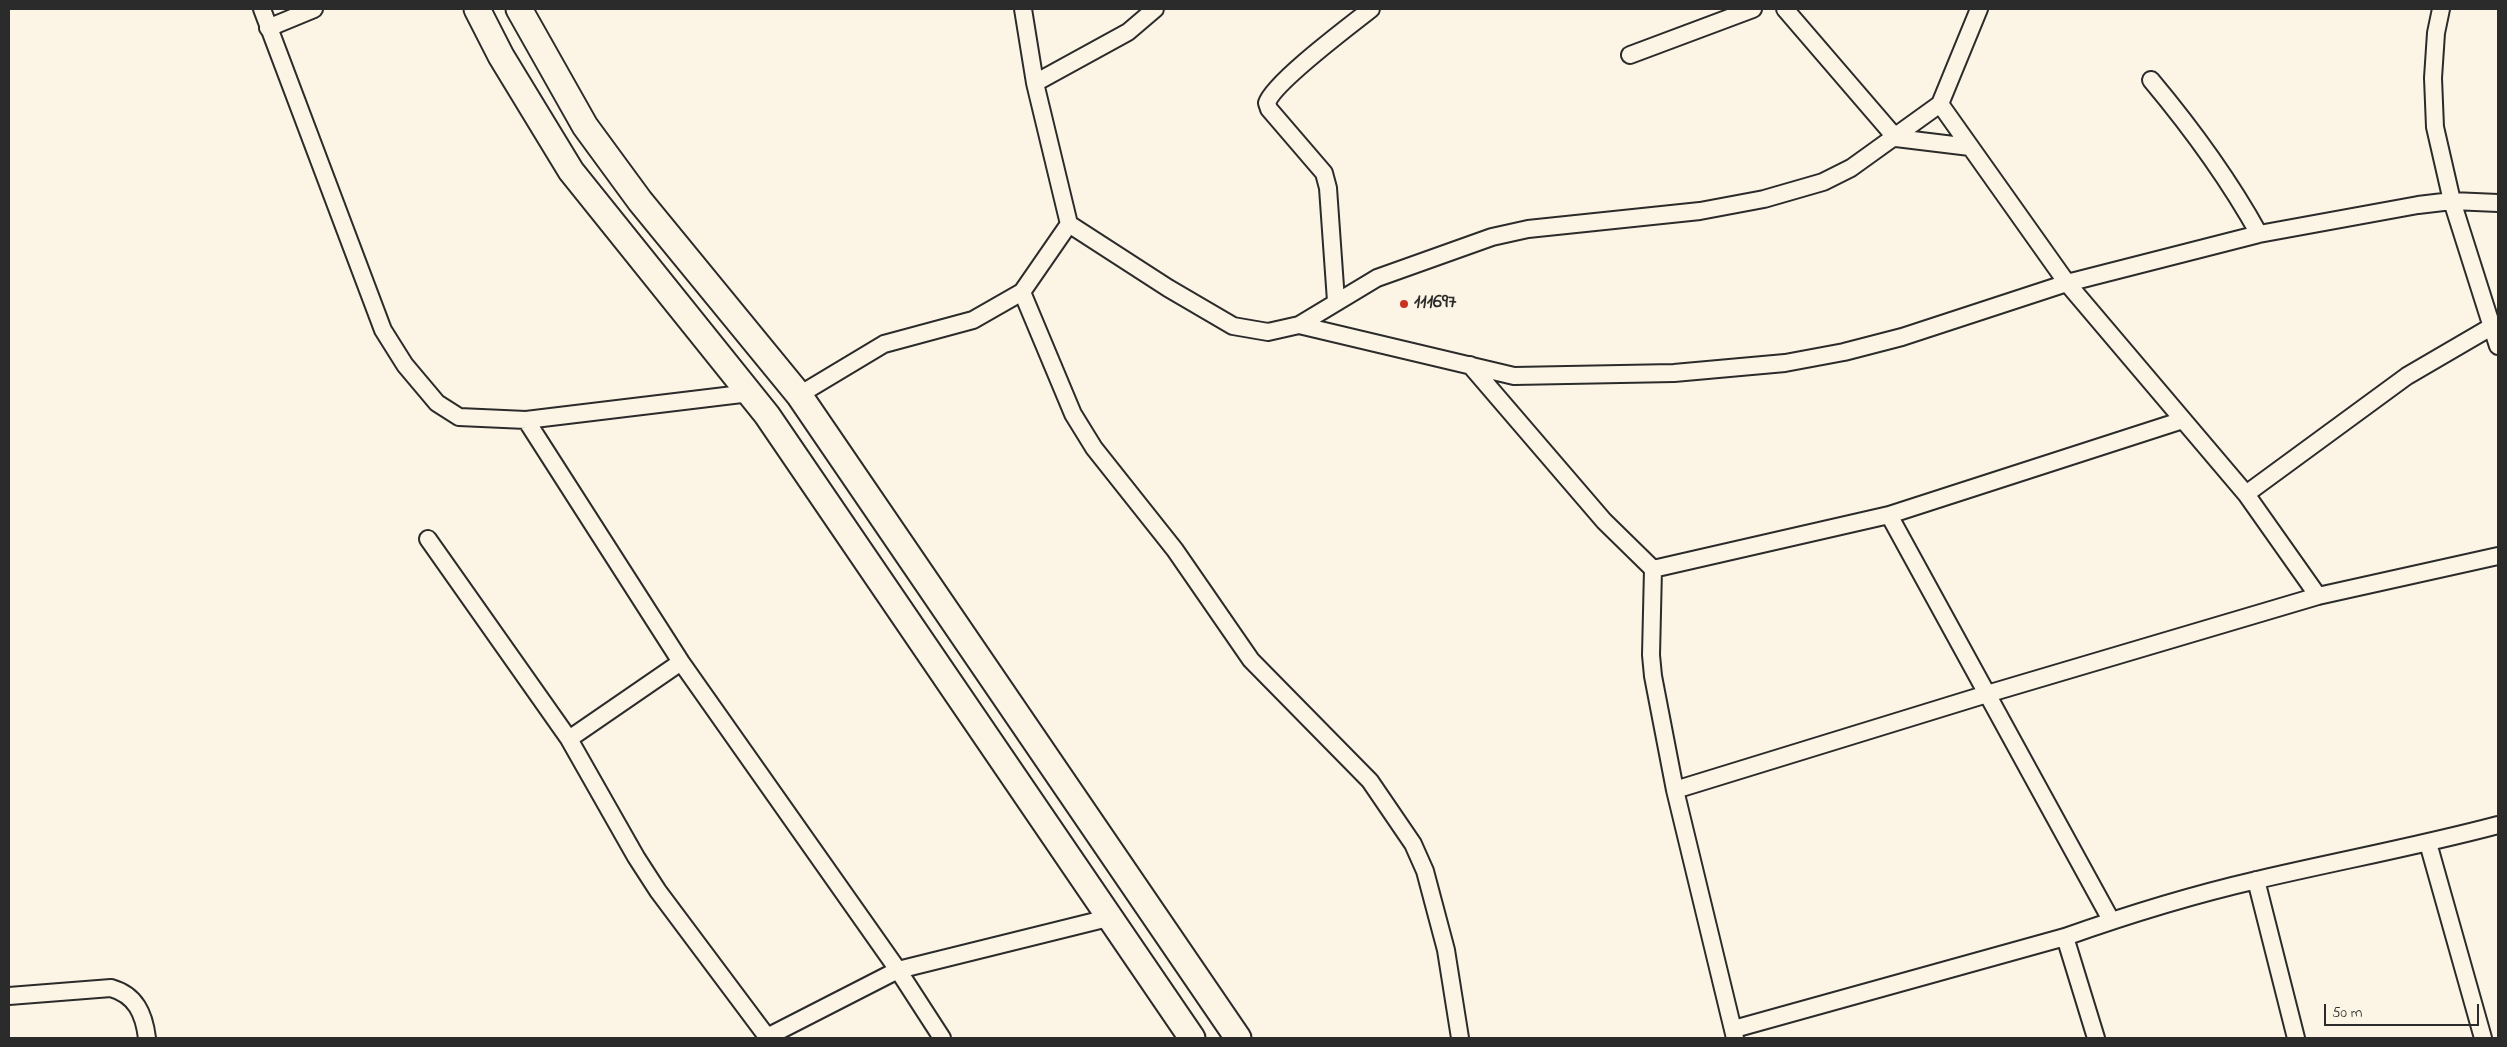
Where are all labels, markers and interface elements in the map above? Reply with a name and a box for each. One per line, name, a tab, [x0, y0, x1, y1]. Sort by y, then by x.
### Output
place label: 111697	[1414, 292, 1456, 316]
marker: 111697	[1398, 298, 1410, 310]
scale bar	[2327, 994, 2482, 1026]
text: 50 m	[2332, 1002, 2362, 1024]

